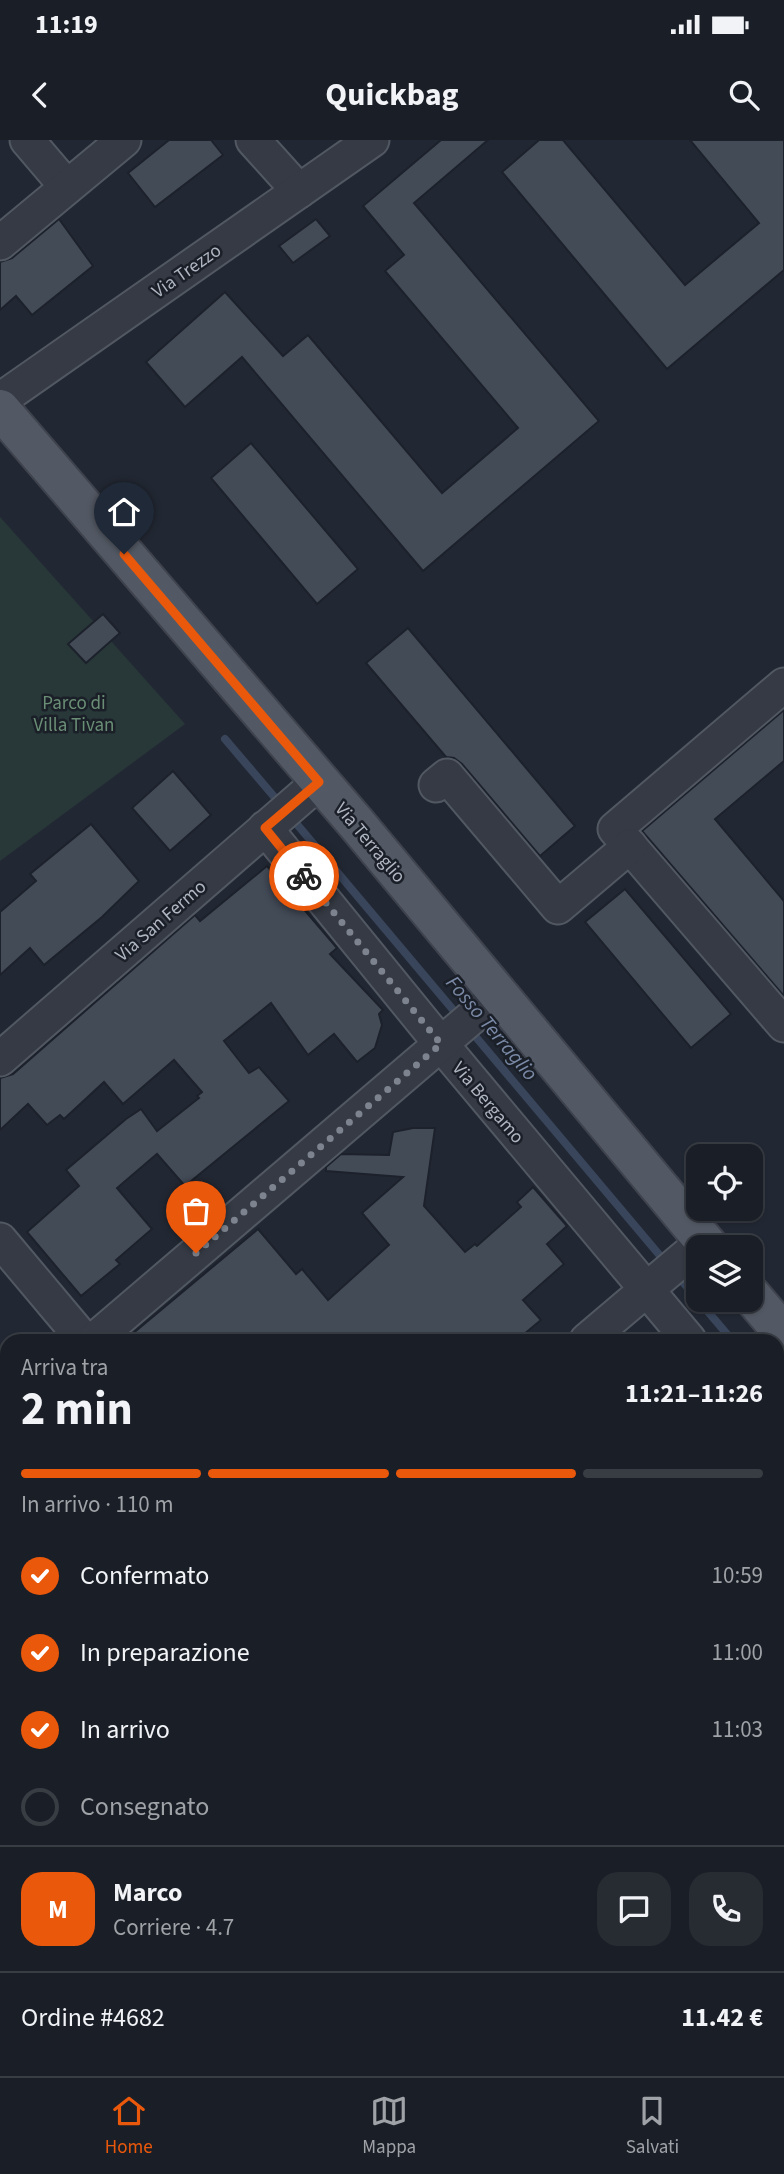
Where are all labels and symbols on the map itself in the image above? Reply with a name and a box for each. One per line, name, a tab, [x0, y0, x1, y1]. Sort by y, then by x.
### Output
street label: Via Trezzo	[147, 237, 227, 305]
pin	[94, 482, 154, 554]
park label: Parco di Villa Tivan	[34, 690, 114, 739]
street label: Via Terraglio	[328, 797, 412, 889]
courier	[269, 841, 339, 911]
street label: Via San Fermo	[110, 874, 212, 968]
water label: Fosso Terraglio	[439, 969, 545, 1087]
street label: Via Bergamo	[445, 1056, 530, 1150]
pin	[166, 1181, 226, 1253]

